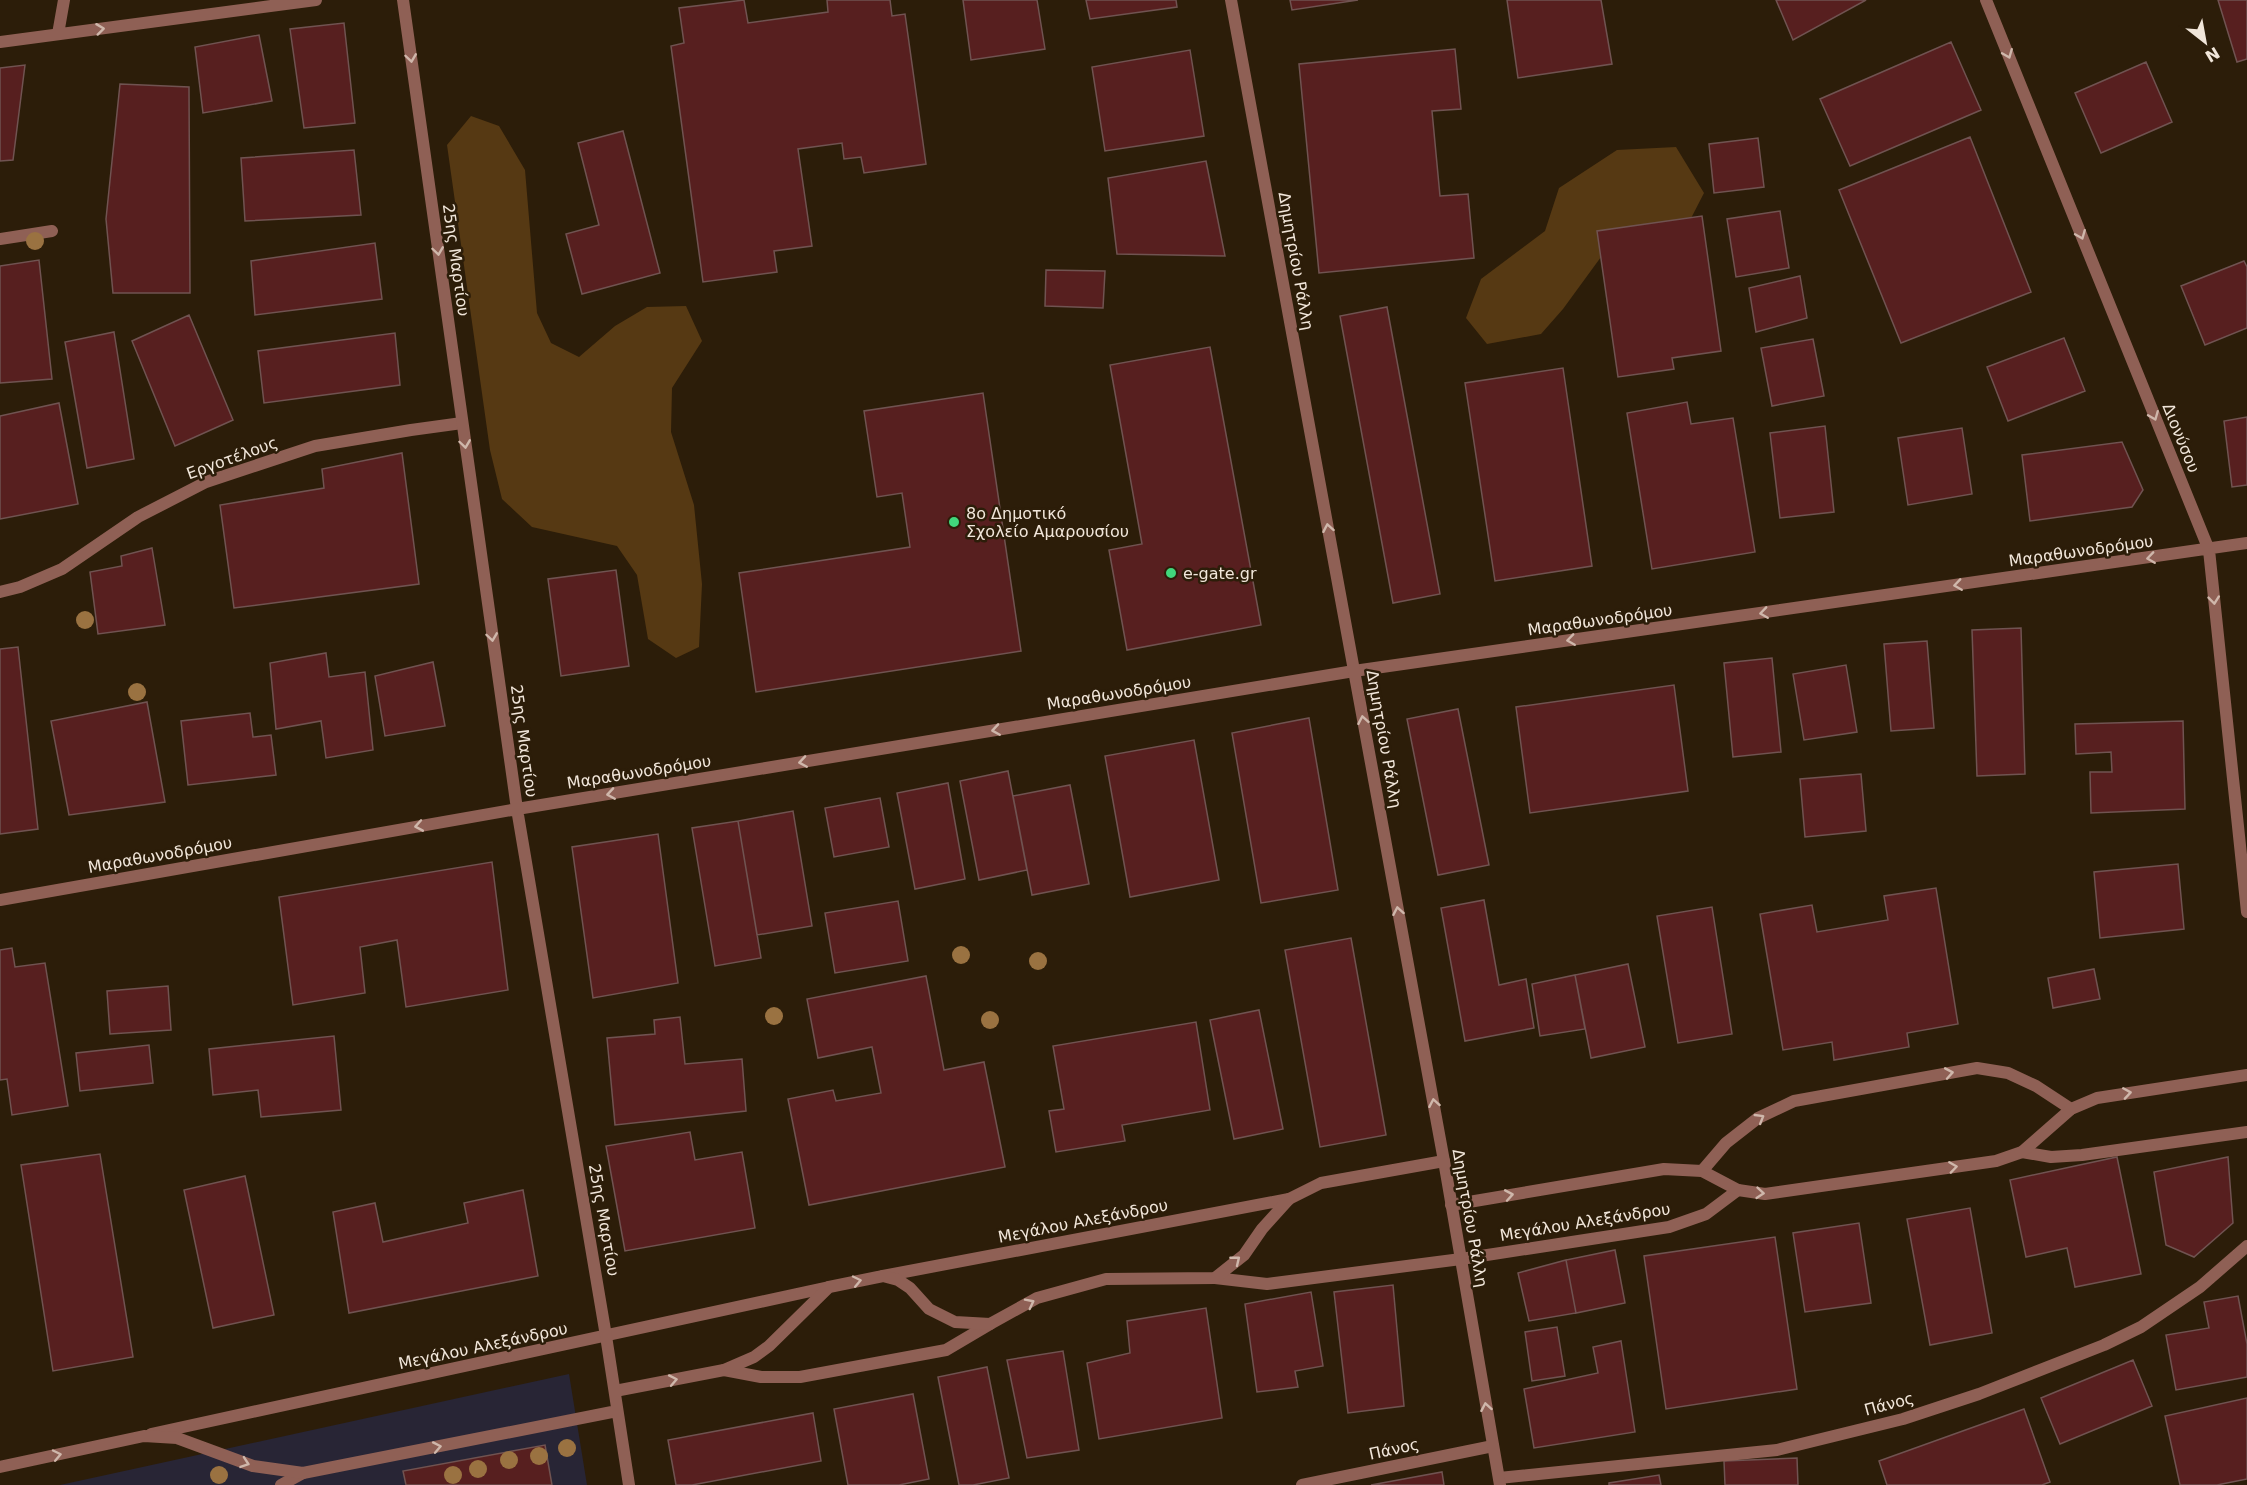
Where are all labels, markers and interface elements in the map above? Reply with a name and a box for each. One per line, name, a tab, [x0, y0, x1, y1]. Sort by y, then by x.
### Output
north arrow	[2175, 12, 2235, 72]
one-way arrow	[95, 23, 104, 35]
text: N	[2202, 43, 2223, 66]
one-way arrow	[2001, 48, 2013, 59]
one-way arrow	[404, 53, 416, 63]
street label: Δημητρίου Ράλλη	[1274, 190, 1318, 332]
street label: 25ης Μαρτίου	[439, 202, 473, 318]
one-way arrow	[2074, 229, 2087, 240]
one-way arrow	[431, 246, 443, 256]
street label: Διονύσου	[2158, 400, 2204, 476]
one-way arrow	[2147, 410, 2160, 421]
street label: Εργοτέλους	[184, 433, 280, 483]
one-way arrow	[458, 440, 470, 449]
place label: 8ο Δημοτικό Σχολείο Αμαρουσίου	[966, 504, 1129, 541]
marker: 8ο Δημοτικό Σχολείο Αμαρουσίου	[947, 515, 961, 529]
one-way arrow	[1322, 523, 1335, 533]
street label: Μαραθωνοδρόμου	[2007, 531, 2155, 571]
one-way arrow	[2146, 551, 2155, 563]
place label: e-gate.gr	[1183, 564, 1257, 583]
marker: e-gate.gr	[1164, 566, 1178, 580]
one-way arrow	[1953, 579, 1962, 591]
one-way arrow	[2207, 596, 2220, 605]
street label: Μαραθωνοδρόμου	[1526, 600, 1674, 640]
one-way arrow	[1760, 606, 1769, 618]
one-way arrow	[486, 633, 498, 642]
one-way arrow	[1567, 634, 1576, 646]
street label: Δημητρίου Ράλλη	[1362, 668, 1406, 810]
street label: Μαραθωνοδρόμου	[1045, 672, 1193, 714]
street label: 25ης Μαρτίου	[507, 683, 541, 799]
one-way arrow	[1357, 715, 1370, 725]
one-way arrow	[991, 724, 1000, 736]
street label: Μαραθωνοδρόμου	[565, 751, 713, 793]
one-way arrow	[799, 755, 809, 768]
one-way arrow	[606, 787, 616, 800]
one-way arrow	[414, 819, 424, 832]
street label: Μαραθωνοδρόμου	[86, 833, 234, 877]
one-way arrow	[1393, 907, 1405, 916]
one-way arrow	[1944, 1068, 1953, 1080]
one-way arrow	[2123, 1088, 2132, 1100]
one-way arrow	[1428, 1099, 1440, 1108]
one-way arrow	[1754, 1113, 1764, 1125]
street label: Δημητρίου Ράλλη	[1448, 1147, 1492, 1289]
one-way arrow	[1948, 1161, 1958, 1173]
street label: 25ης Μαρτίου	[585, 1162, 623, 1278]
one-way arrow	[1756, 1186, 1765, 1199]
one-way arrow	[1504, 1189, 1514, 1202]
street label: Μεγάλου Αλεξάνδρου	[997, 1195, 1169, 1247]
street label: Μεγάλου Αλεξάνδρου	[1498, 1199, 1672, 1245]
one-way arrow	[1229, 1257, 1240, 1268]
one-way arrow	[851, 1275, 861, 1288]
one-way arrow	[1024, 1298, 1035, 1310]
street label: Μεγάλου Αλεξάνδρου	[397, 1319, 569, 1373]
one-way arrow	[667, 1374, 677, 1387]
street label: Πάνος	[1862, 1388, 1916, 1420]
one-way arrow	[1480, 1402, 1493, 1412]
street label: Πάνος	[1367, 1434, 1421, 1464]
one-way arrow	[432, 1441, 442, 1454]
one-way arrow	[52, 1449, 62, 1462]
one-way arrow	[240, 1456, 250, 1469]

